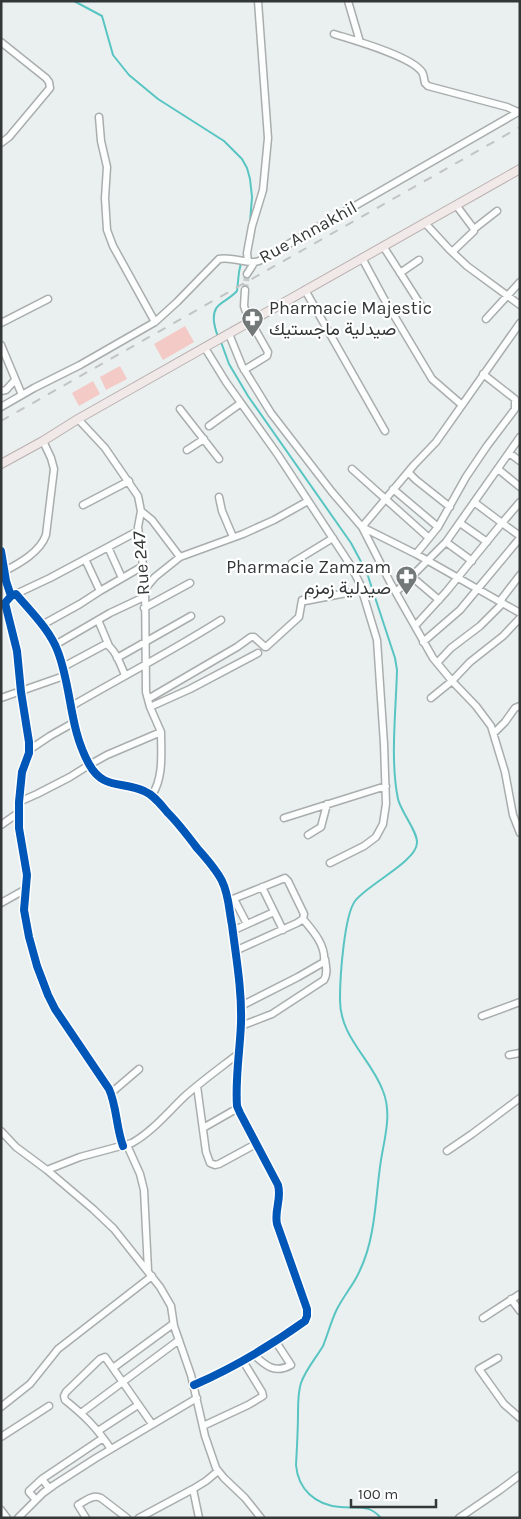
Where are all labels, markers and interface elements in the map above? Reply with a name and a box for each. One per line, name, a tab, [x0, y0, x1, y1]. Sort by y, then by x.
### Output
street label: Rue Annakhil	[255, 196, 361, 268]
place label: Pharmacie Majestic صيدلية ماجستيك	[269, 297, 432, 340]
pharmacy icon: Pharmacie Majestic صيدلية ماجستيك	[241, 306, 265, 337]
street label: Rue 247	[128, 530, 154, 596]
place label: Pharmacie Zamzam صيدلية زمزم	[226, 556, 391, 600]
pharmacy icon: Pharmacie Zamzam صيدلية زمزم	[395, 565, 419, 596]
scale bar	[351, 1476, 436, 1508]
text: 100 m	[358, 1485, 398, 1503]

